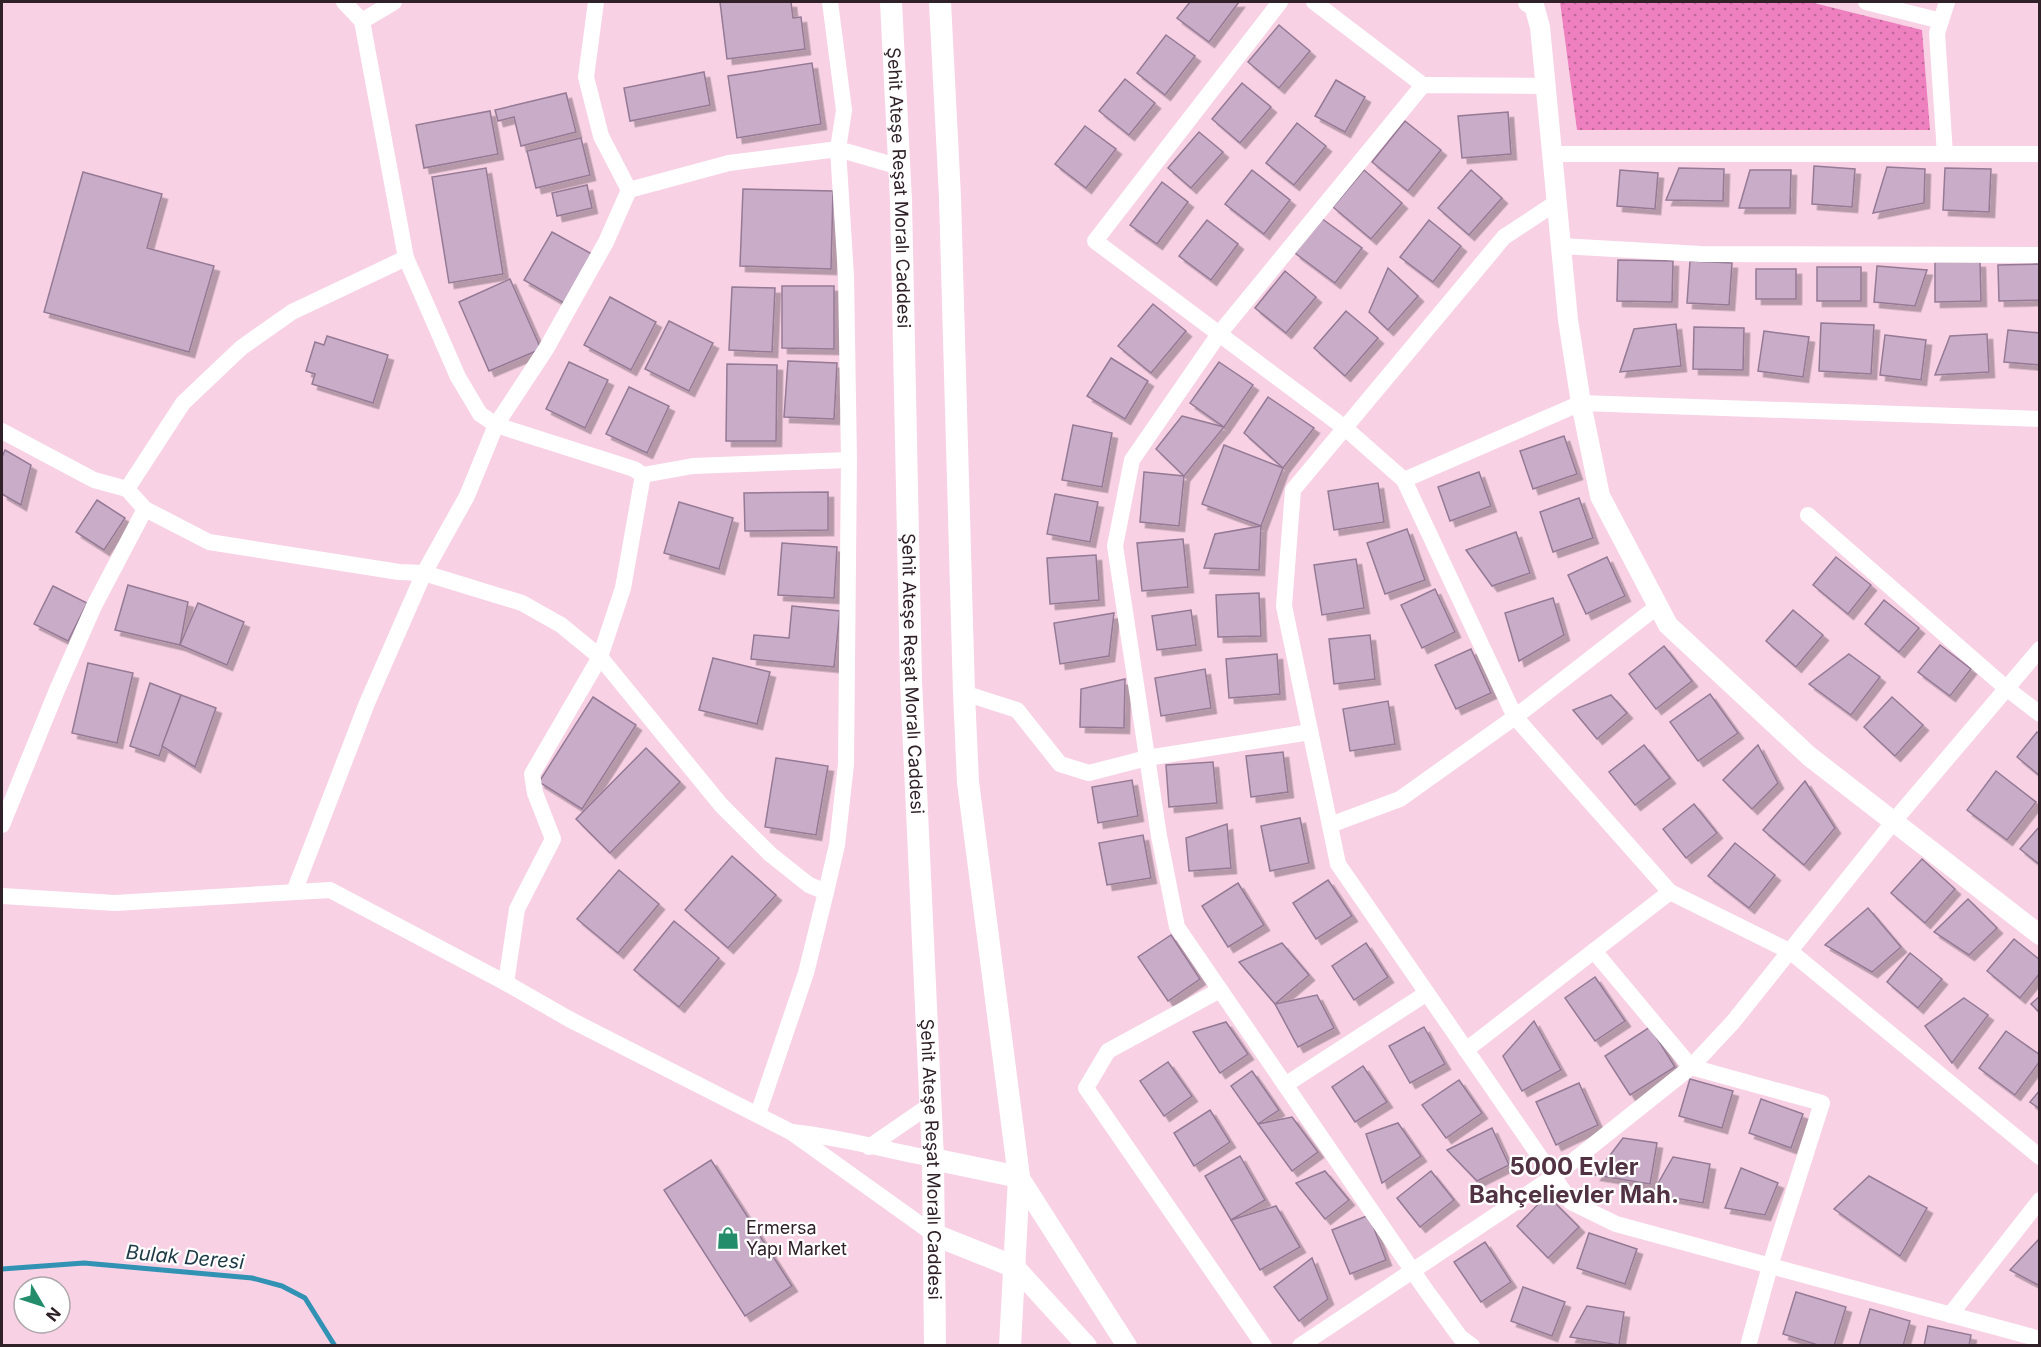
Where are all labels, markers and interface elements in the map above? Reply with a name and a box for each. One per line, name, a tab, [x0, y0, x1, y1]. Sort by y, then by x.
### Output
street label: Şehit Ateşe Reşat Moralı Caddesi	[883, 47, 915, 329]
street label: Şehit Ateşe Reşat Moralı Caddesi	[898, 533, 928, 815]
street label: Şehit Ateşe Reşat Moralı Caddesi	[917, 1018, 946, 1300]
district label: 5000 Evler Bahçelievler Mah.	[1469, 1152, 1679, 1209]
place label: Ermersa Yapı Market	[746, 1217, 847, 1259]
shop icon: Ermersa Yapı Market	[715, 1225, 741, 1251]
water label: Bulak Deresi	[125, 1240, 246, 1274]
north arrow	[12, 1275, 72, 1335]
text: N	[42, 1303, 65, 1325]

